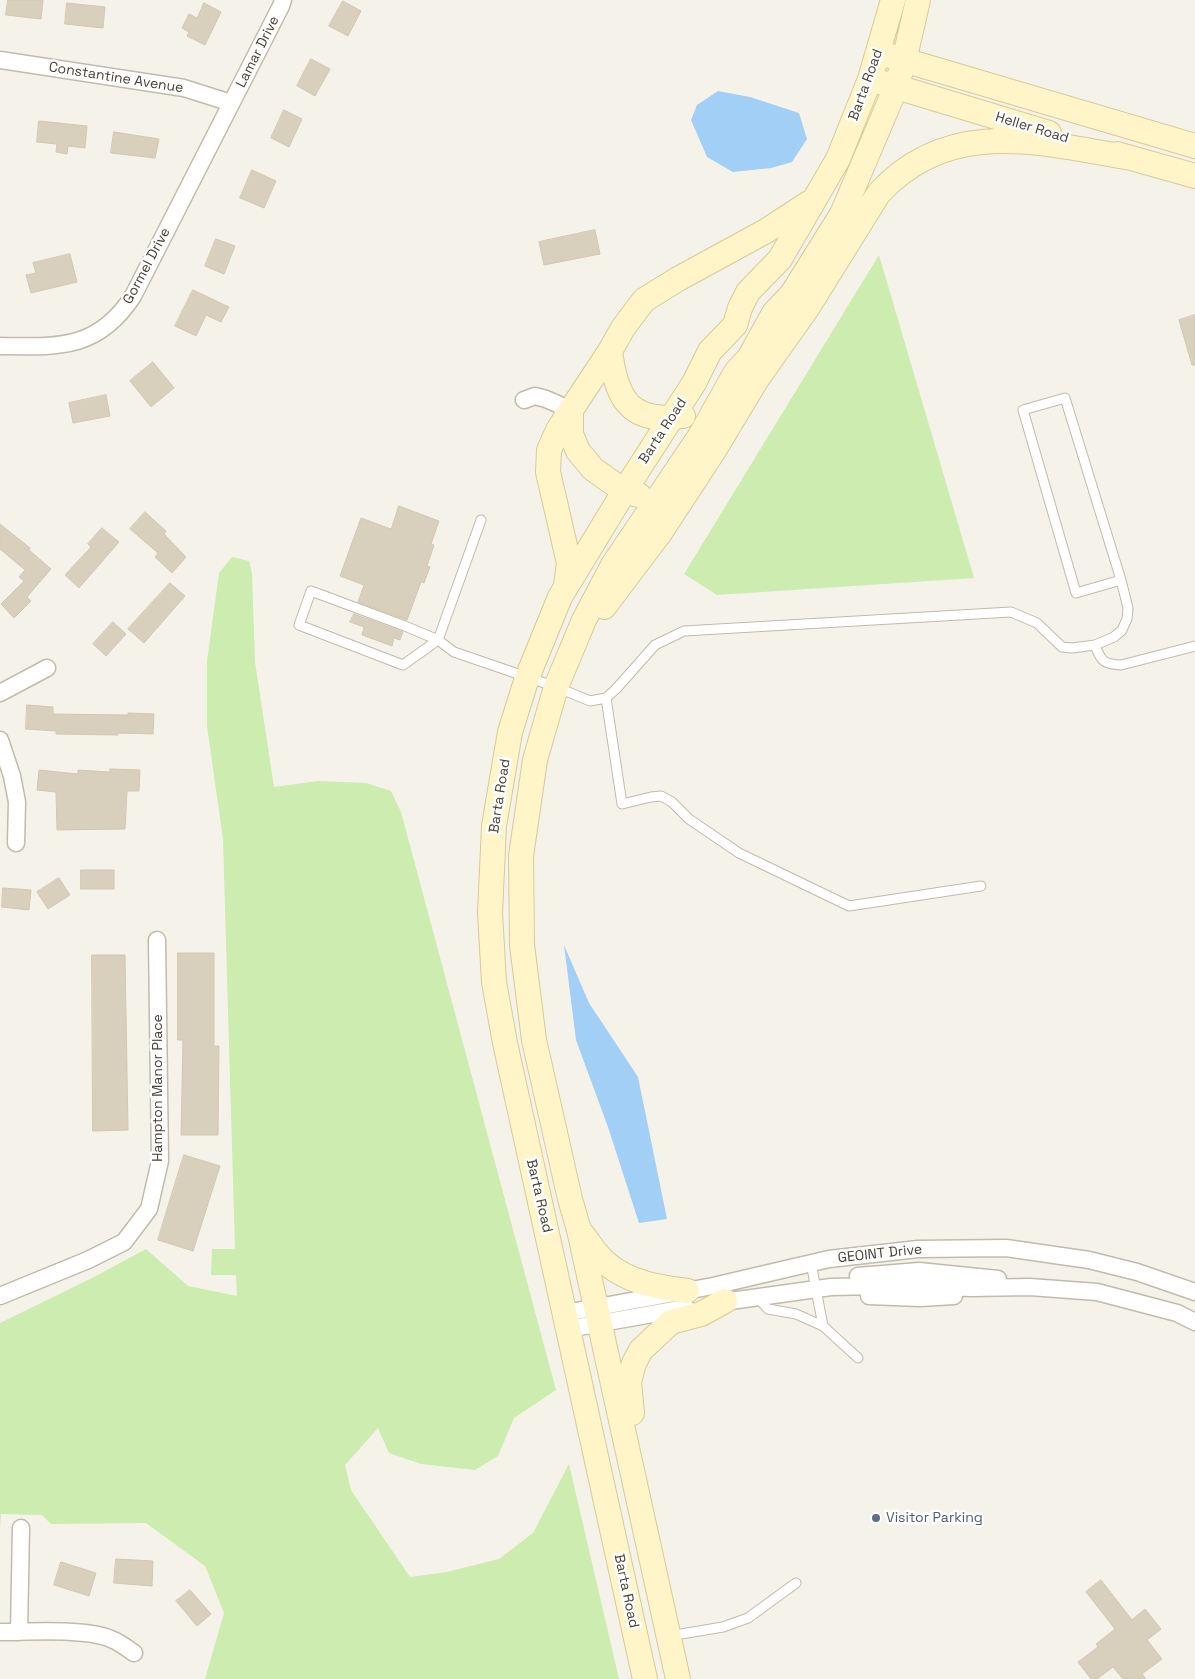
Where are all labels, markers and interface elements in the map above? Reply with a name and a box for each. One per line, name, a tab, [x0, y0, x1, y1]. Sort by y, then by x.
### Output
street label: Lamar Drive	[233, 13, 283, 91]
street label: Barta Road	[845, 47, 887, 123]
street label: Constantine Avenue	[47, 59, 185, 97]
street label: Heller Road	[993, 109, 1071, 147]
street label: Gormel Drive	[120, 225, 174, 307]
street label: Barta Road	[636, 395, 690, 467]
street label: Barta Road	[486, 758, 514, 834]
street label: Hampton Manor Place	[150, 1014, 166, 1162]
street label: Barta Road	[522, 1158, 556, 1234]
street label: GEOINT Drive	[837, 1241, 923, 1267]
place label: Visitor Parking	[886, 1510, 983, 1526]
marker: Visitor Parking	[870, 1512, 882, 1524]
street label: Barta Road	[610, 1553, 642, 1629]

